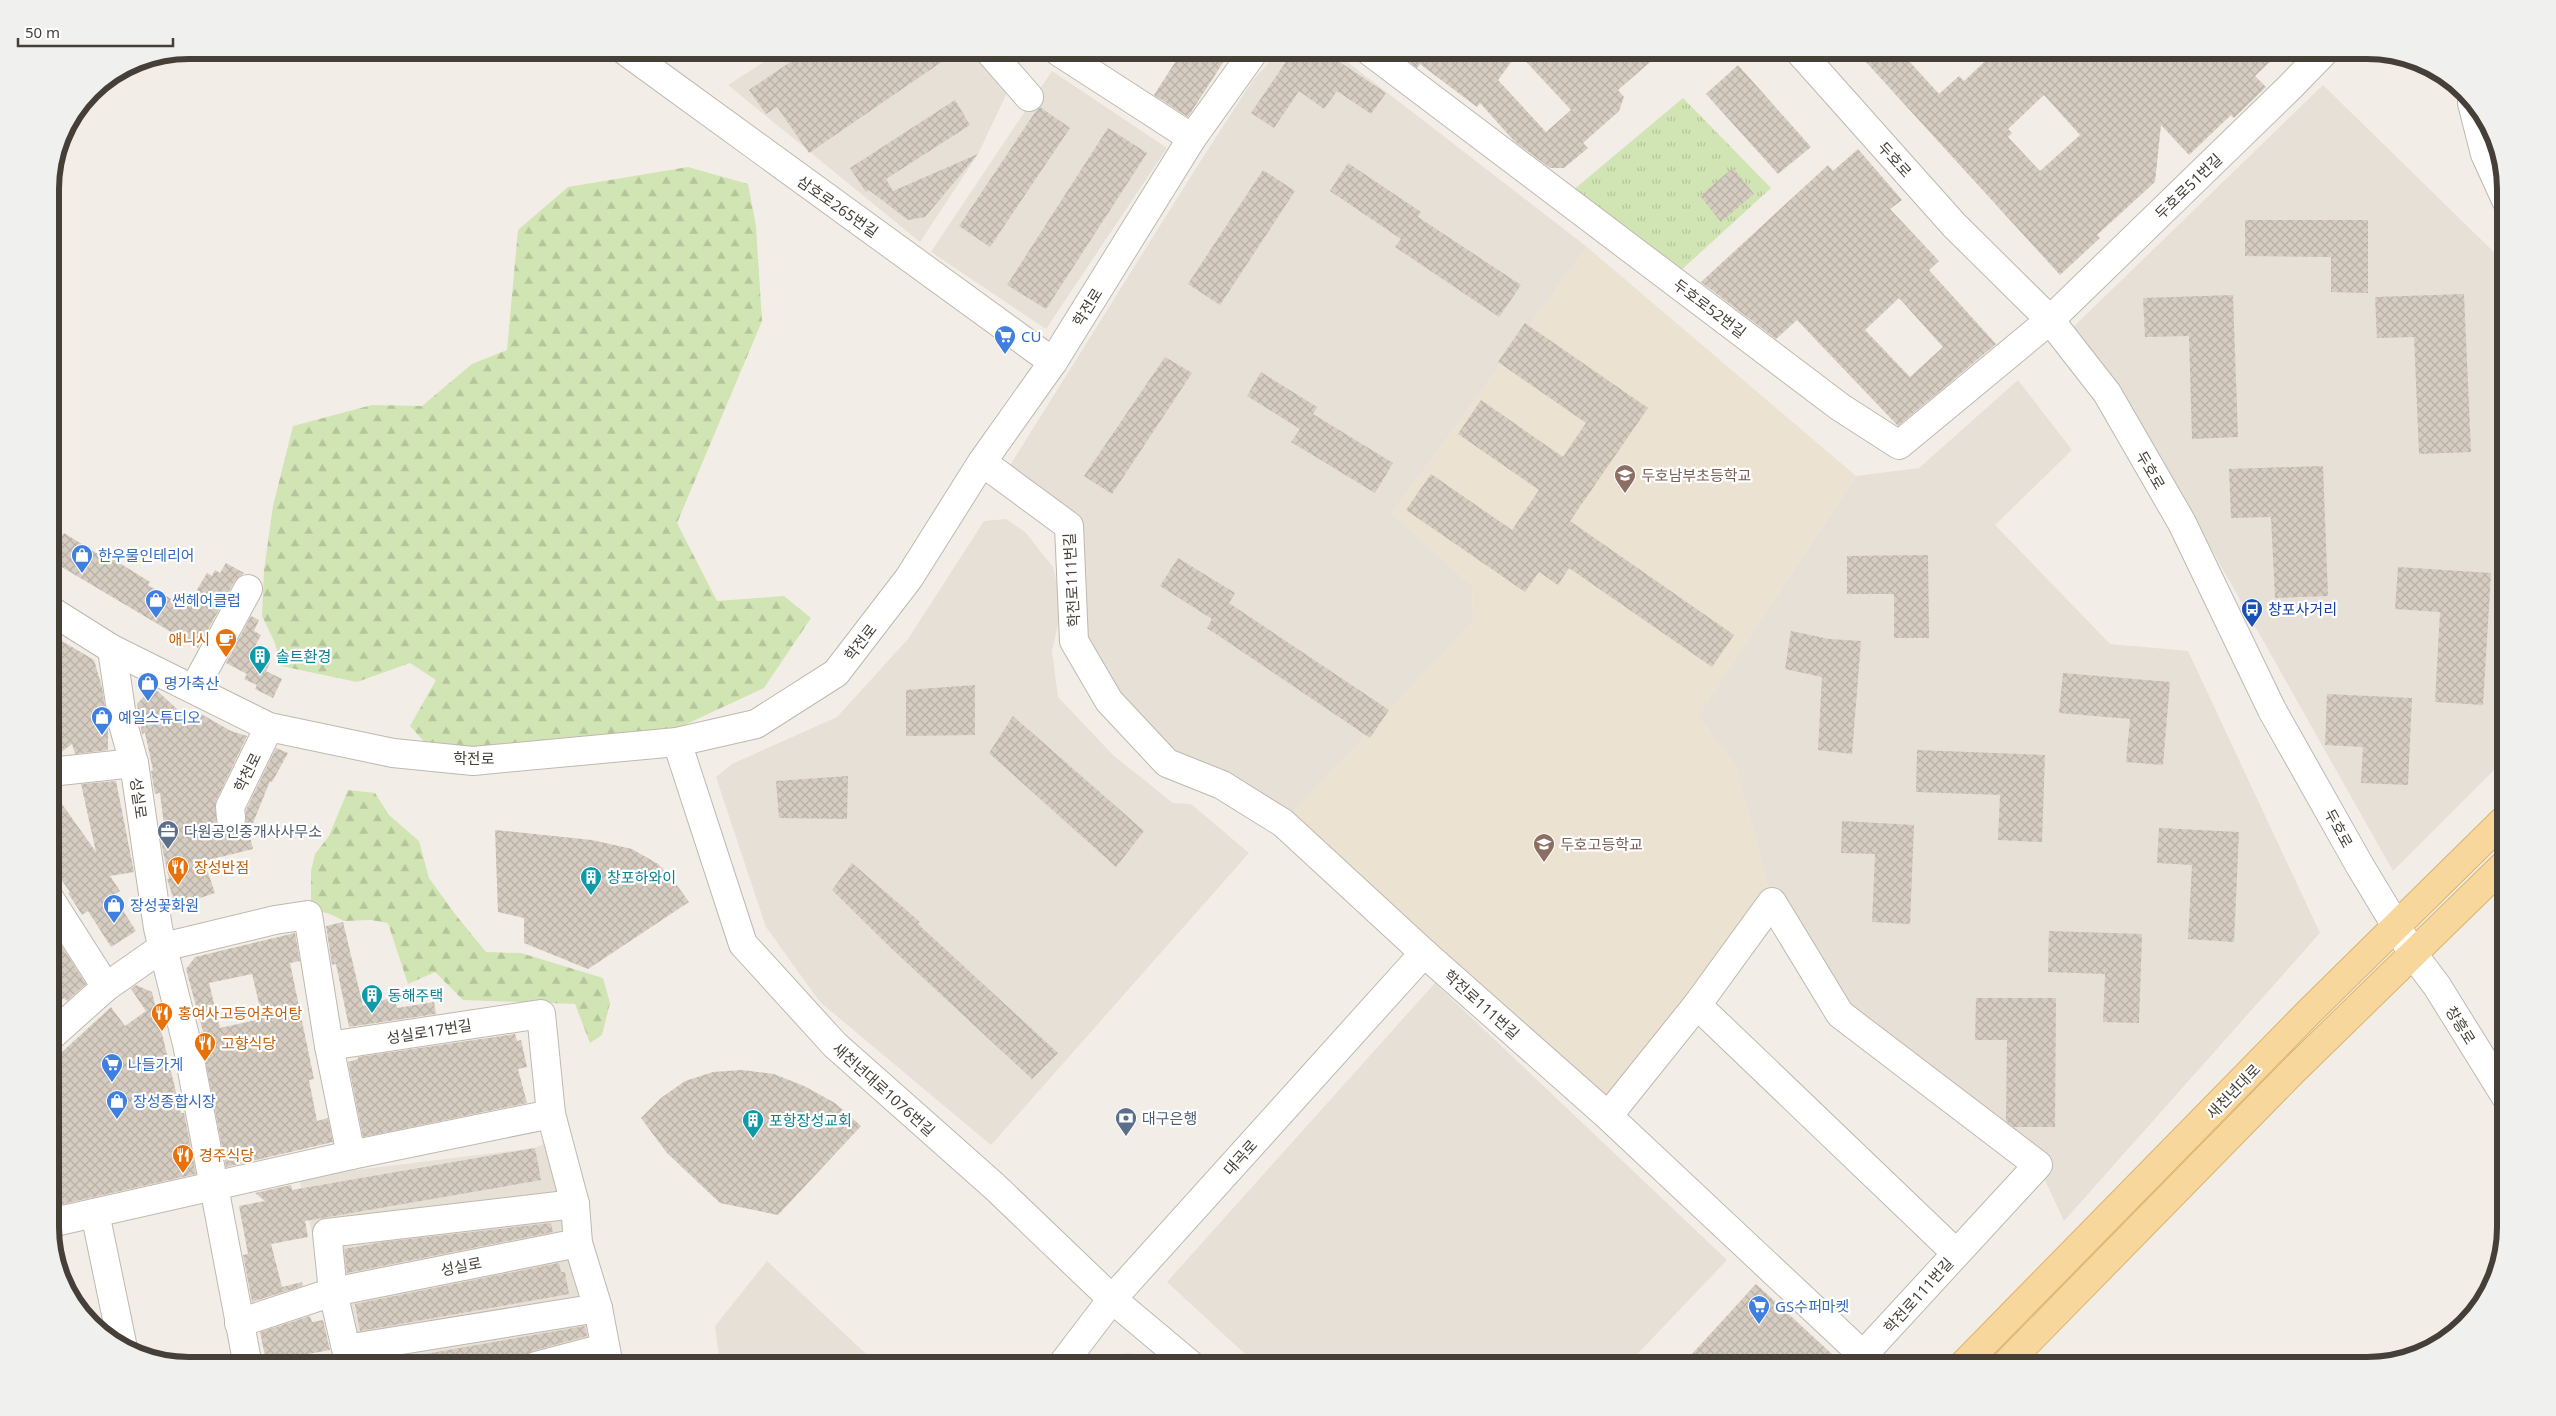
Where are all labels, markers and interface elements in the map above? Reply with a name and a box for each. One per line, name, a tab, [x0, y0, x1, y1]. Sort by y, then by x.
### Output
scale bar	[18, 15, 172, 47]
text: 50 m	[25, 22, 60, 42]
street label: 두호로	[1874, 137, 1916, 181]
street label: 두호로51번길	[2150, 149, 2226, 223]
street label: 삼호로265번길	[793, 171, 883, 241]
street label: 두호로52번길	[1670, 274, 1750, 342]
street label: 학전로	[1068, 284, 1106, 330]
supermarket icon: CU	[993, 324, 1017, 355]
place label: CU	[1021, 326, 1041, 346]
street label: 두호로	[2132, 447, 2170, 493]
school or university icon: 두호남부초등학교	[1613, 463, 1637, 494]
place label: 두호남부초등학교	[1641, 465, 1751, 485]
street label: 학전로111번길	[1059, 532, 1083, 628]
shop icon: 한우물인테리어	[70, 543, 94, 574]
place label: 한우물인테리어	[98, 545, 195, 565]
shop icon: 썬헤어클럽	[144, 588, 168, 619]
place label: 썬헤어클럽	[172, 590, 241, 610]
bus stop icon: 창포사거리	[2240, 597, 2264, 628]
place label: 창포사거리	[2268, 599, 2337, 619]
street label: 학전로	[839, 620, 881, 664]
cafe icon: 애니시	[214, 627, 238, 658]
place label: 애니시	[169, 629, 210, 649]
building icon: 솔트환경	[248, 644, 272, 675]
place label: 솔트환경	[276, 646, 331, 666]
shop icon: 명가축산	[136, 671, 160, 702]
place label: 명가축산	[164, 673, 219, 693]
shop icon: 예일스튜디오	[90, 705, 114, 736]
place label: 예일스튜디오	[118, 707, 201, 727]
street label: 학전로	[453, 748, 495, 768]
street label: 학천로	[229, 749, 265, 795]
street label: 성실로	[126, 776, 152, 820]
street label: 두호로	[2320, 805, 2358, 851]
office icon: 다원공인중개사사무소	[156, 819, 180, 850]
place label: 다원공인중개사사무소	[184, 821, 322, 841]
school or university icon: 두호고등학교	[1532, 832, 1556, 863]
place label: 두호고등학교	[1560, 834, 1643, 854]
restaurant icon: 장성반점	[166, 855, 190, 886]
place label: 장성반점	[194, 857, 249, 877]
building icon: 창포하와이	[579, 865, 603, 896]
place label: 창포하와이	[607, 867, 676, 887]
shop icon: 장성꽃화원	[102, 893, 126, 924]
place label: 장성꽃화원	[130, 895, 199, 915]
street label: 학전로111번길	[1440, 965, 1524, 1043]
building icon: 동해주택	[360, 983, 384, 1014]
place label: 동해주택	[388, 985, 443, 1005]
restaurant icon: 홍여사고등어추어탕	[150, 1001, 174, 1032]
street label: 창흥로	[2442, 1002, 2480, 1048]
place label: 홍여사고등어추어탕	[178, 1003, 302, 1023]
street label: 성실로17번길	[385, 1014, 473, 1048]
restaurant icon: 고향식당	[193, 1031, 217, 1062]
place label: 고향식당	[221, 1033, 276, 1053]
street label: 새천년대로1076번길	[829, 1038, 939, 1140]
supermarket icon: 나들가게	[100, 1052, 124, 1083]
place label: 나들가게	[128, 1054, 183, 1074]
street label: 새천년대로	[2202, 1059, 2264, 1123]
shop icon: 장성종합시장	[105, 1089, 129, 1120]
place label: 장성종합시장	[133, 1091, 216, 1111]
bank icon: 대구은행	[1114, 1106, 1138, 1137]
building icon: 포항장성교회	[741, 1108, 765, 1139]
place label: 대구은행	[1142, 1108, 1197, 1128]
place label: 포항장성교회	[769, 1110, 852, 1130]
street label: 대곡로	[1219, 1135, 1261, 1179]
restaurant icon: 경주식당	[171, 1143, 195, 1174]
place label: 경주식당	[199, 1145, 254, 1165]
street label: 성실로	[439, 1252, 483, 1280]
street label: 학전로111번길	[1879, 1253, 1957, 1337]
supermarket icon: GS수퍼마켓	[1747, 1294, 1771, 1325]
place label: GS수퍼마켓	[1775, 1296, 1849, 1316]

